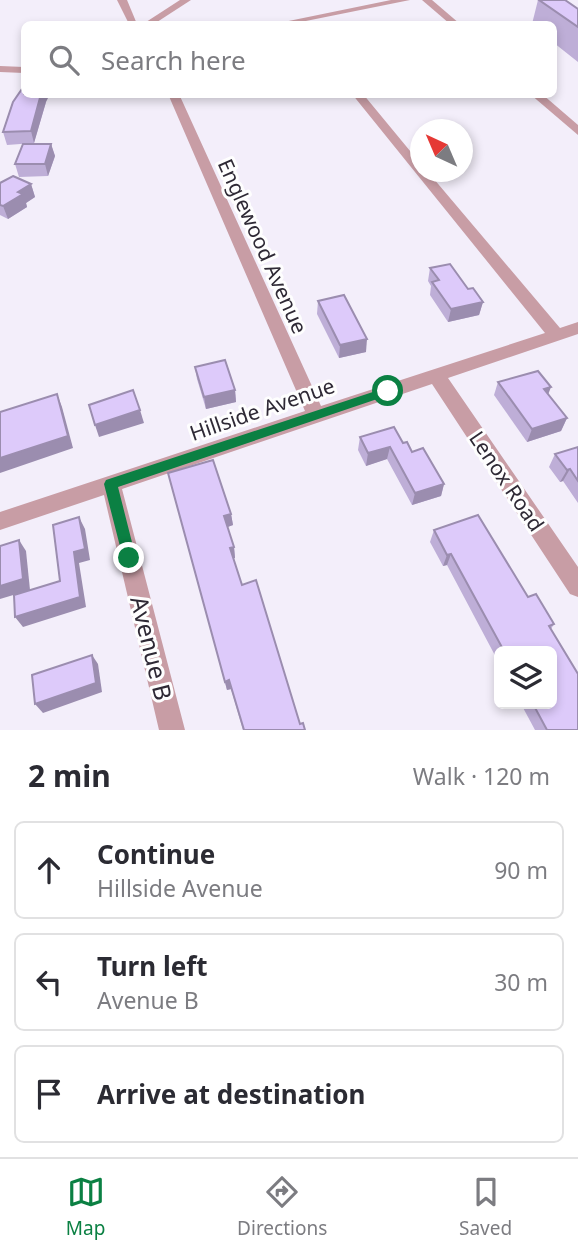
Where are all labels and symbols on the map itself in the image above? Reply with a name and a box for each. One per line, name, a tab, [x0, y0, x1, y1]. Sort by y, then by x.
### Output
north arrow	[410, 119, 473, 182]
street label: Englewood Avenue	[212, 154, 314, 338]
street label: Hillside Avenue	[186, 371, 338, 447]
route start	[372, 375, 403, 406]
street label: Lenox Road	[463, 425, 551, 537]
route end	[113, 542, 144, 573]
street label: Avenue B	[123, 593, 181, 703]

